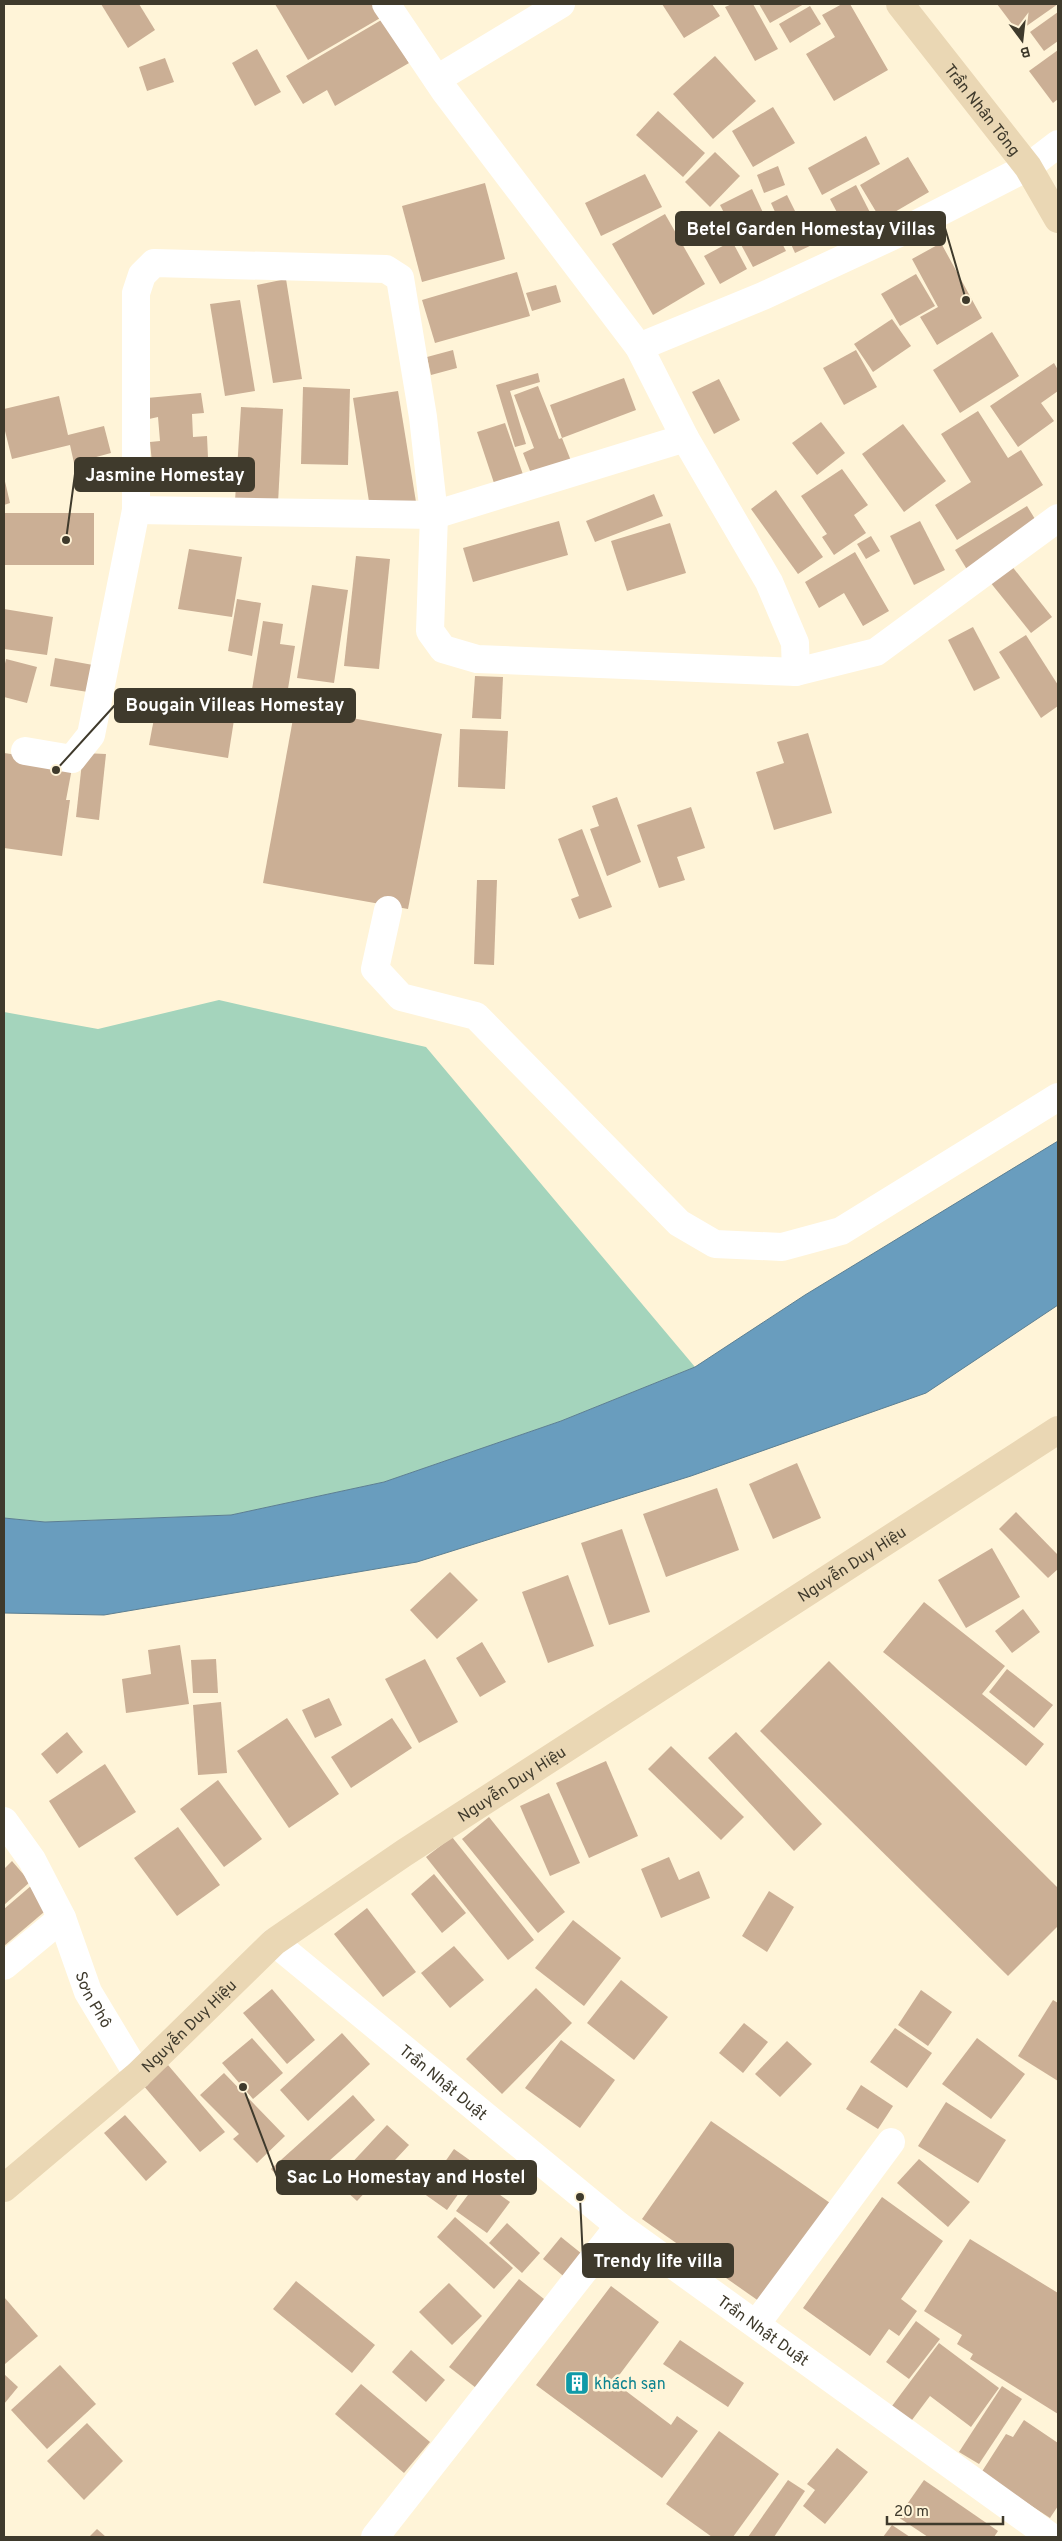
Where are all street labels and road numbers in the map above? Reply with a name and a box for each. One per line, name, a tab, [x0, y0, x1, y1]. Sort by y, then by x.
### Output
street label: Trần Nhân Tông	[939, 61, 1024, 161]
street label: Nguyễn Duy Hiệu	[795, 1523, 911, 1608]
street label: Nguyễn Duy Hiệu	[455, 1743, 570, 1828]
street label: Sơn Phô	[70, 1969, 115, 2032]
street label: Nguyễn Duy Hiệu	[138, 1976, 242, 2078]
street label: Trần Nhật Duật	[395, 2041, 491, 2125]
street label: Trần Nhật Duật	[713, 2292, 812, 2371]

